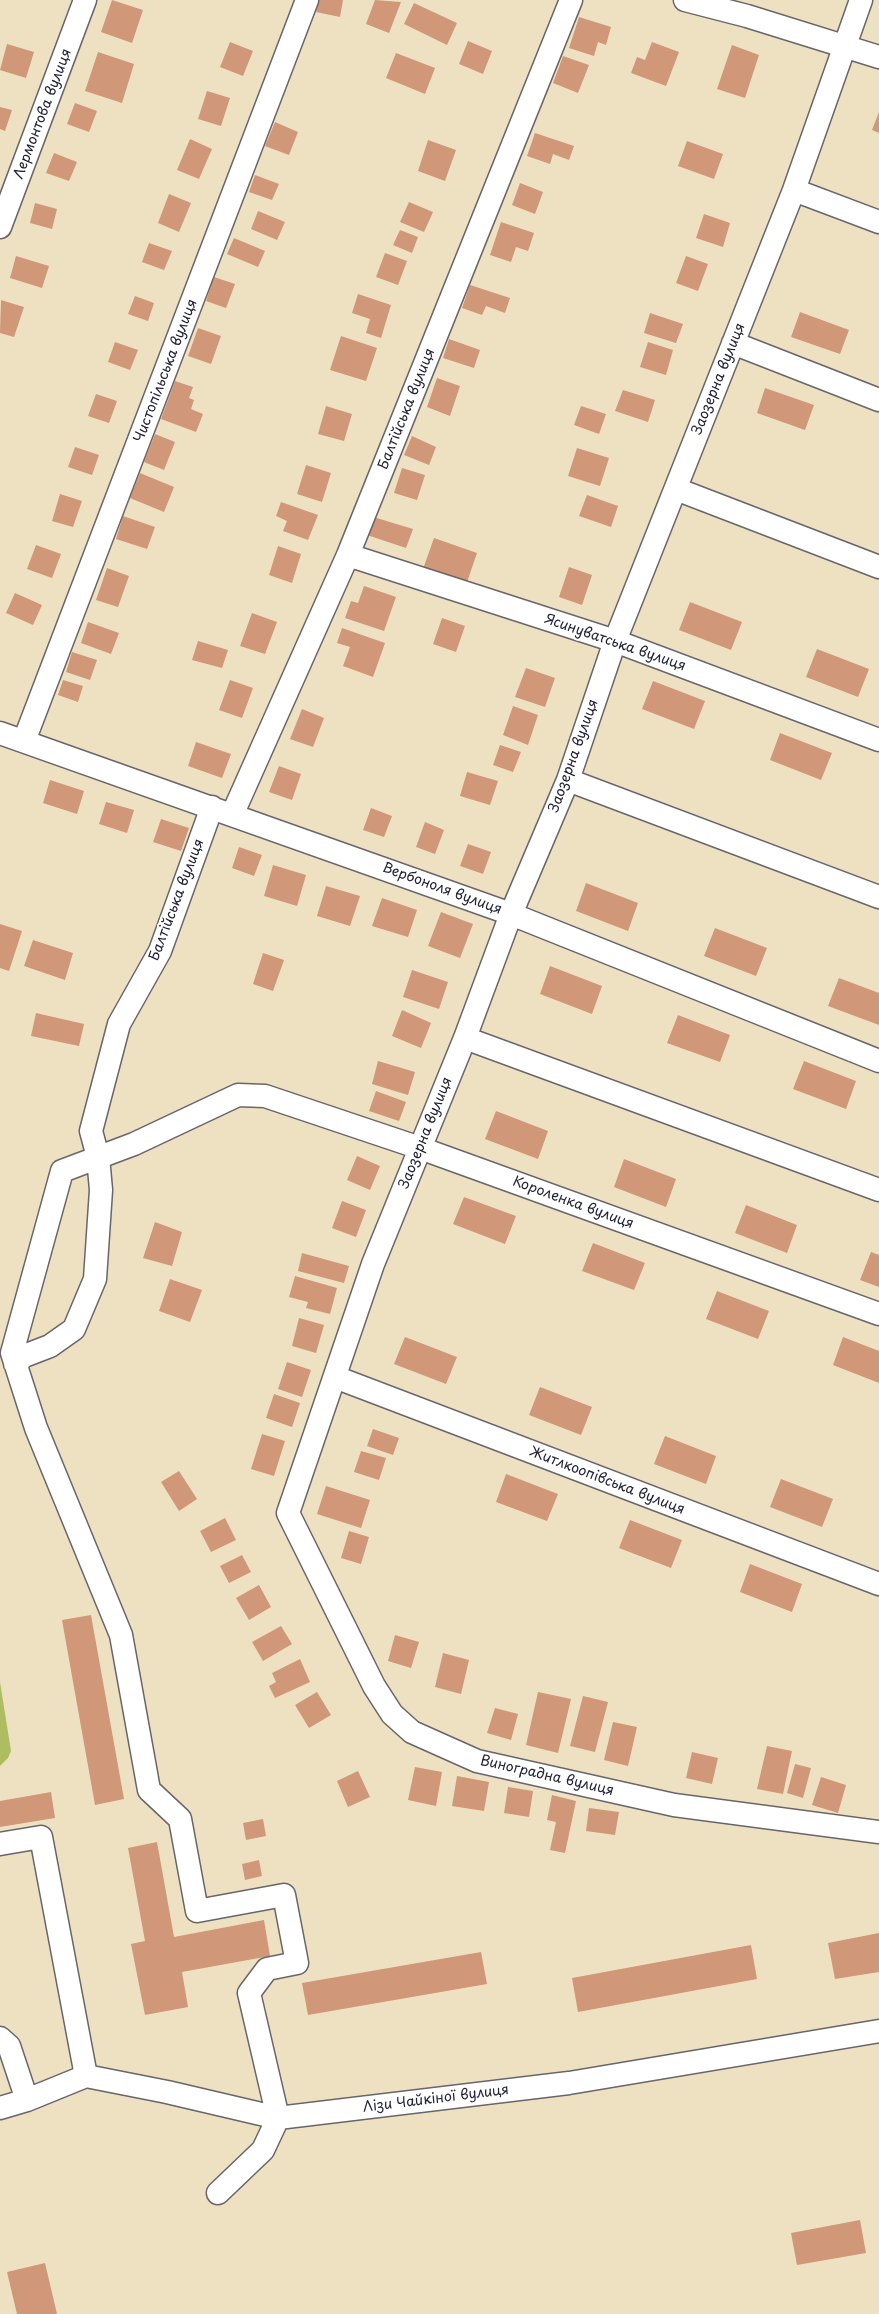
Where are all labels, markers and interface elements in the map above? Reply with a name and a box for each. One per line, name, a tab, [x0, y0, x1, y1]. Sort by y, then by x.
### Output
street label: Лермонтова вулиця	[10, 47, 76, 181]
street label: Чистопільська вулиця	[131, 297, 201, 445]
street label: Заозерна вулиця	[689, 321, 749, 437]
street label: Балтійська вулиця	[375, 346, 439, 472]
street label: Ясинуватська вулиця	[542, 611, 688, 675]
street label: Заозерна вулиця	[546, 697, 602, 815]
street label: Балтійська вулиця	[146, 837, 208, 963]
street label: Вербоноля вулиця	[380, 860, 504, 918]
street label: Заозерна вулиця	[396, 1075, 456, 1191]
street label: Короленка вулиця	[510, 1173, 636, 1233]
street label: Житлкоопівська вулиця	[527, 1444, 687, 1518]
street label: Виноградна вулиця	[479, 1752, 615, 1800]
street label: Лізи Чайкіної вулиця	[362, 2082, 510, 2116]

